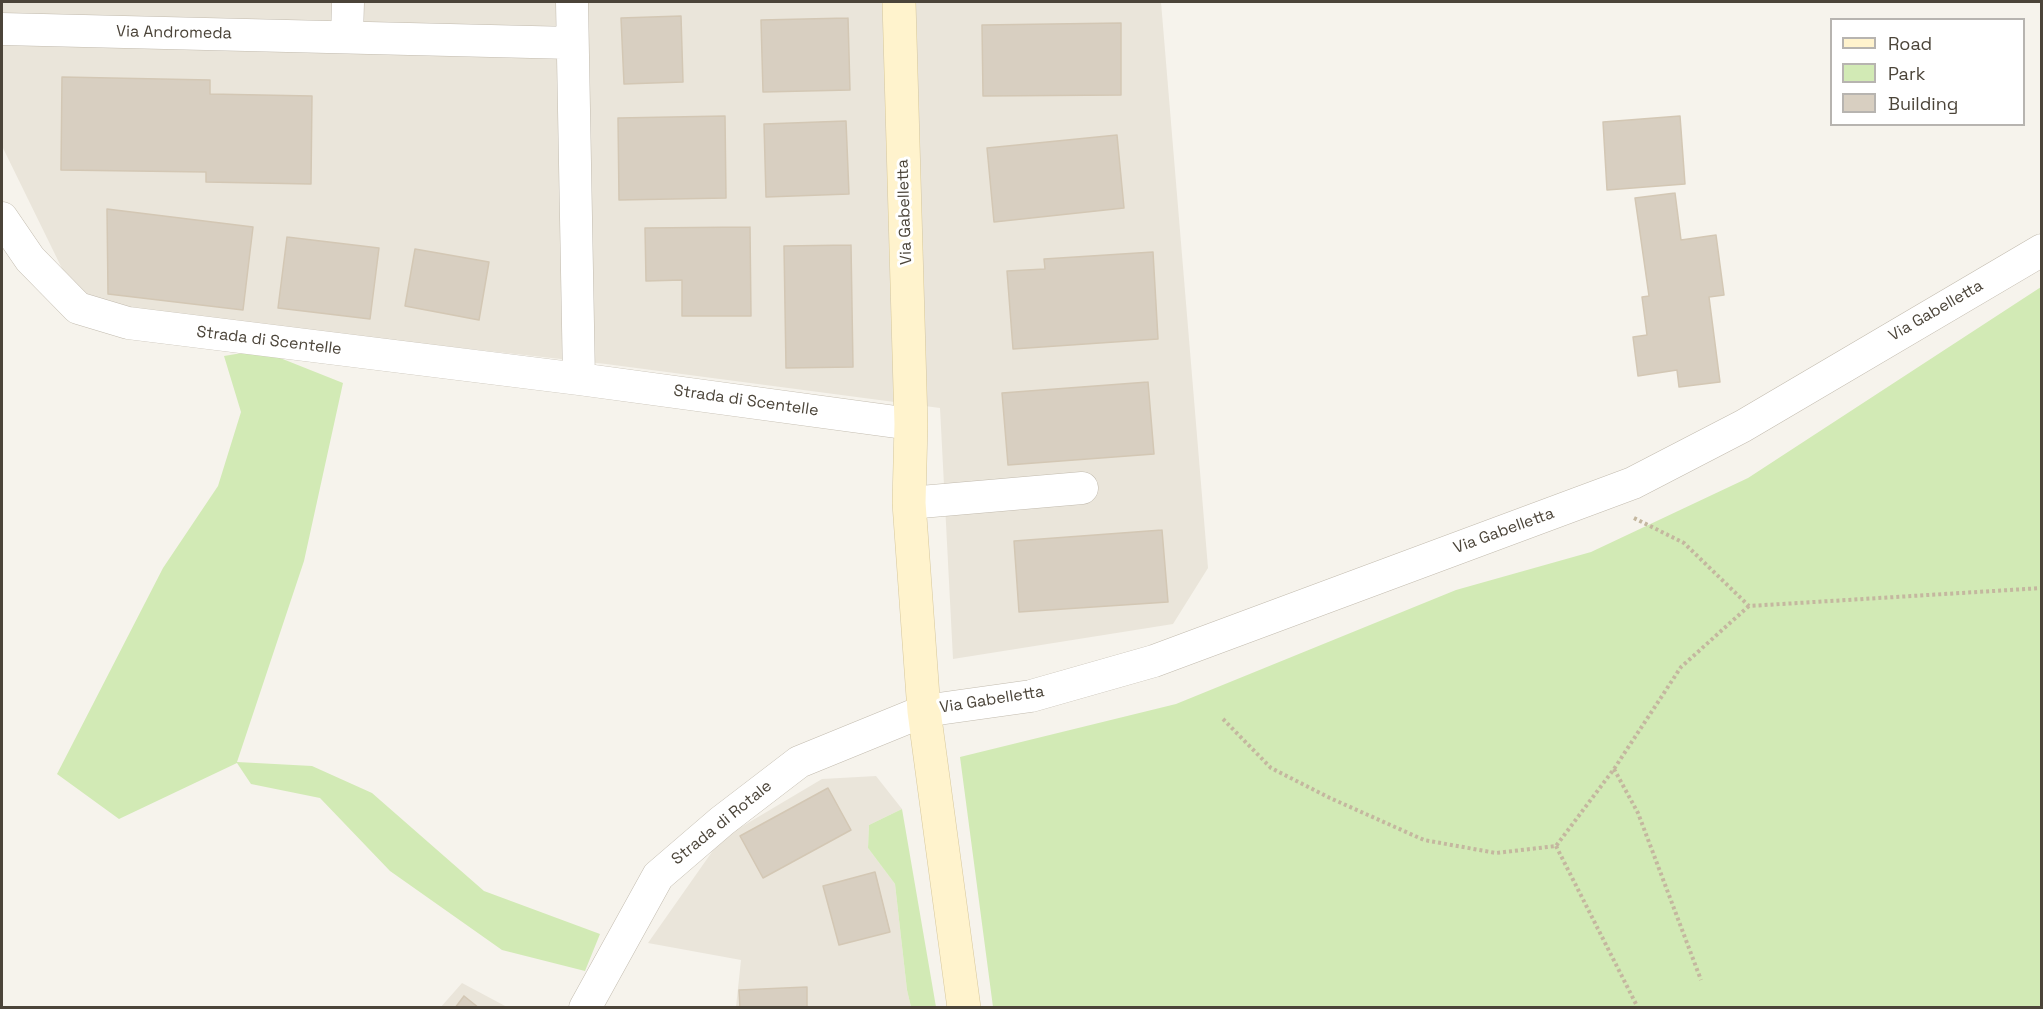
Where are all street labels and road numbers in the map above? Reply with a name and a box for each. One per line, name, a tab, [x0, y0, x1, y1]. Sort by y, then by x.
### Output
street label: Via Andromeda	[116, 22, 232, 44]
street label: Via Gabelletta	[894, 159, 916, 265]
street label: Via Gabelletta	[1885, 276, 1987, 346]
street label: Strada di Scentelle	[195, 323, 343, 359]
street label: Strada di Scentelle	[672, 381, 820, 421]
street label: Via Gabelletta	[1451, 504, 1557, 558]
street label: Via Gabelletta	[938, 682, 1046, 718]
street label: Strada di Rotale	[668, 777, 776, 869]

